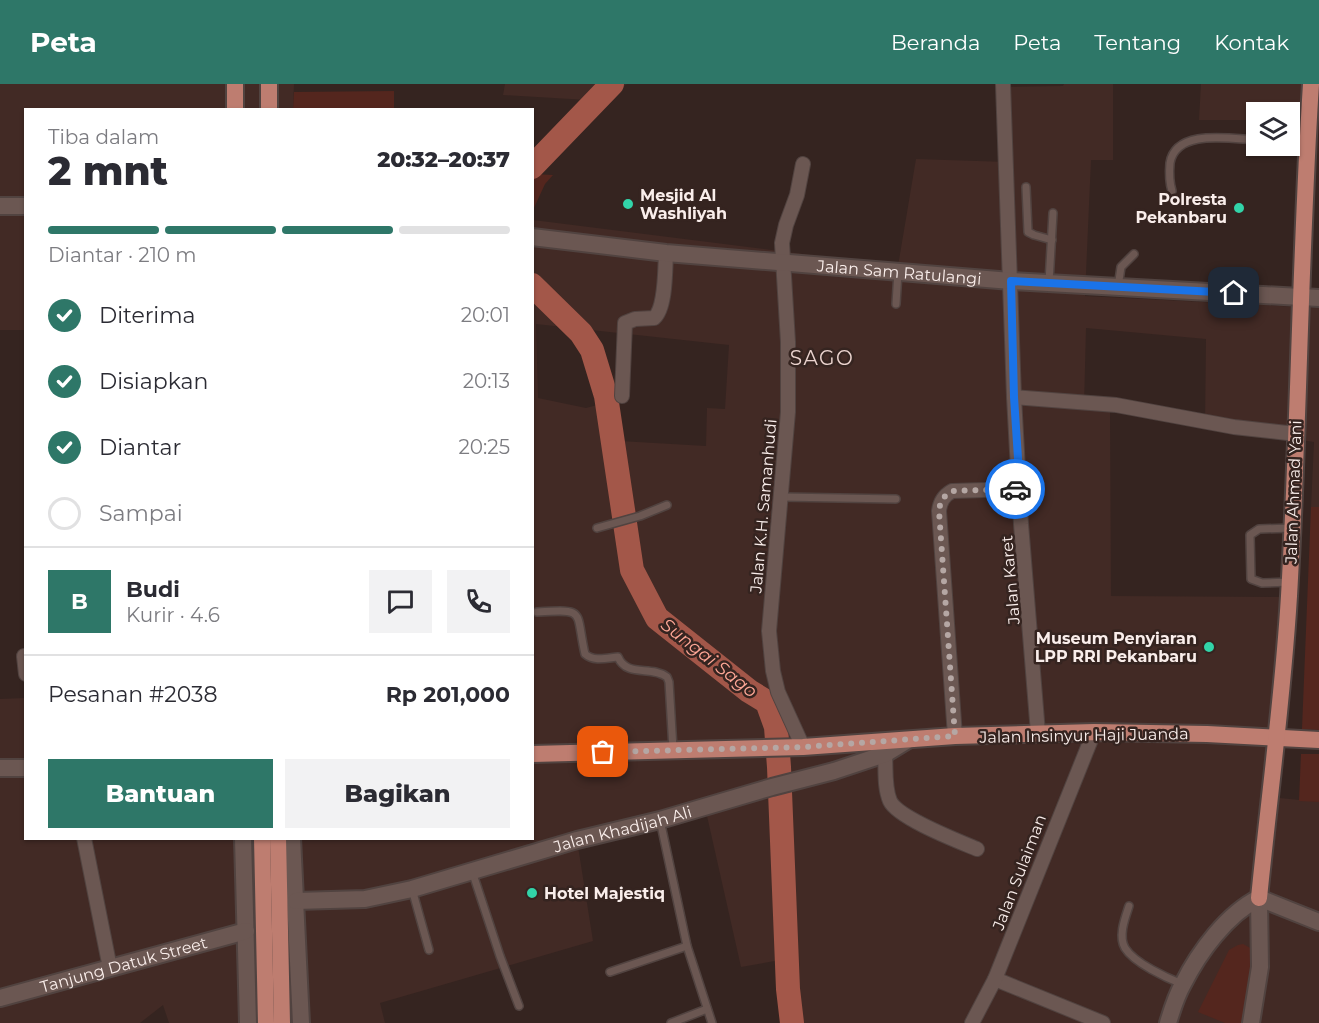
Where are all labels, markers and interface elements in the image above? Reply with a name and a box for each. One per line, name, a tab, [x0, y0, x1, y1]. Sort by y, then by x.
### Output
text: Peta	[30, 25, 97, 59]
text: Beranda	[891, 30, 980, 55]
text: Peta	[1013, 30, 1061, 55]
text: Tentang	[1094, 30, 1181, 55]
text: Kontak	[1214, 30, 1289, 55]
map controls	[1246, 102, 1300, 156]
button: layers	[1246, 102, 1300, 156]
text: Tiba dalam	[48, 125, 159, 149]
text: 20:32–20:37	[377, 146, 510, 173]
text: 2 mnt	[48, 147, 168, 195]
place label: Mesjid Al Washliyah	[640, 186, 727, 223]
place label: Polresta Pekanbaru	[1135, 190, 1227, 227]
marker: Mesjid Al Washliyah	[621, 197, 635, 211]
marker: Polresta Pekanbaru	[1232, 201, 1246, 215]
text: Diantar · 210 m	[48, 243, 197, 267]
street label: Jalan Sam Ratulangi	[815, 256, 982, 289]
pin	[1208, 267, 1259, 318]
icon: home	[1217, 276, 1250, 309]
icon: check	[48, 299, 81, 332]
text: Diterima	[99, 302, 196, 329]
text: 20:01	[461, 303, 510, 327]
district label: SAGO	[790, 346, 854, 370]
icon: check	[48, 365, 81, 398]
text: Disiapkan	[99, 368, 208, 395]
text: 20:13	[463, 369, 510, 393]
street label: Jalan K.H. Samanhudi	[746, 418, 781, 595]
street label: Jalan Ahmad Yani	[1281, 420, 1306, 565]
icon: check	[48, 431, 81, 464]
text: Diantar	[99, 434, 181, 461]
text: 20:25	[459, 435, 510, 459]
courier	[985, 459, 1045, 519]
icon: car	[999, 473, 1032, 506]
text: Sampai	[99, 500, 183, 527]
street label: Jalan Karet	[997, 534, 1024, 626]
button: chat	[369, 570, 432, 633]
button: phone	[447, 570, 510, 633]
text: Budi	[126, 576, 180, 603]
text: B	[71, 588, 88, 615]
text: Kurir · 4.6	[126, 603, 220, 627]
water label: Sungai Sago	[656, 614, 762, 702]
place label: Museum Penyiaran LPP RRI Pekanbaru	[1035, 629, 1197, 666]
marker: Museum Penyiaran LPP RRI Pekanbaru	[1202, 640, 1216, 654]
text: Pesanan #2038	[48, 681, 218, 708]
text: Rp 201,000	[386, 681, 510, 708]
street label: Jalan Insinyur Haji Juanda	[978, 724, 1189, 747]
pin	[577, 726, 628, 777]
icon: bag	[586, 735, 619, 768]
button: Bantuan	[48, 759, 273, 828]
button: Bagikan	[285, 759, 510, 828]
street label: Jalan Khadijah Ali	[550, 802, 694, 857]
street label: Jalan Sulaiman	[988, 812, 1050, 934]
place label: Hotel Majestiq	[544, 884, 665, 903]
marker: Hotel Majestiq	[525, 886, 539, 900]
street label: Tanjung Datuk Street	[38, 933, 210, 997]

